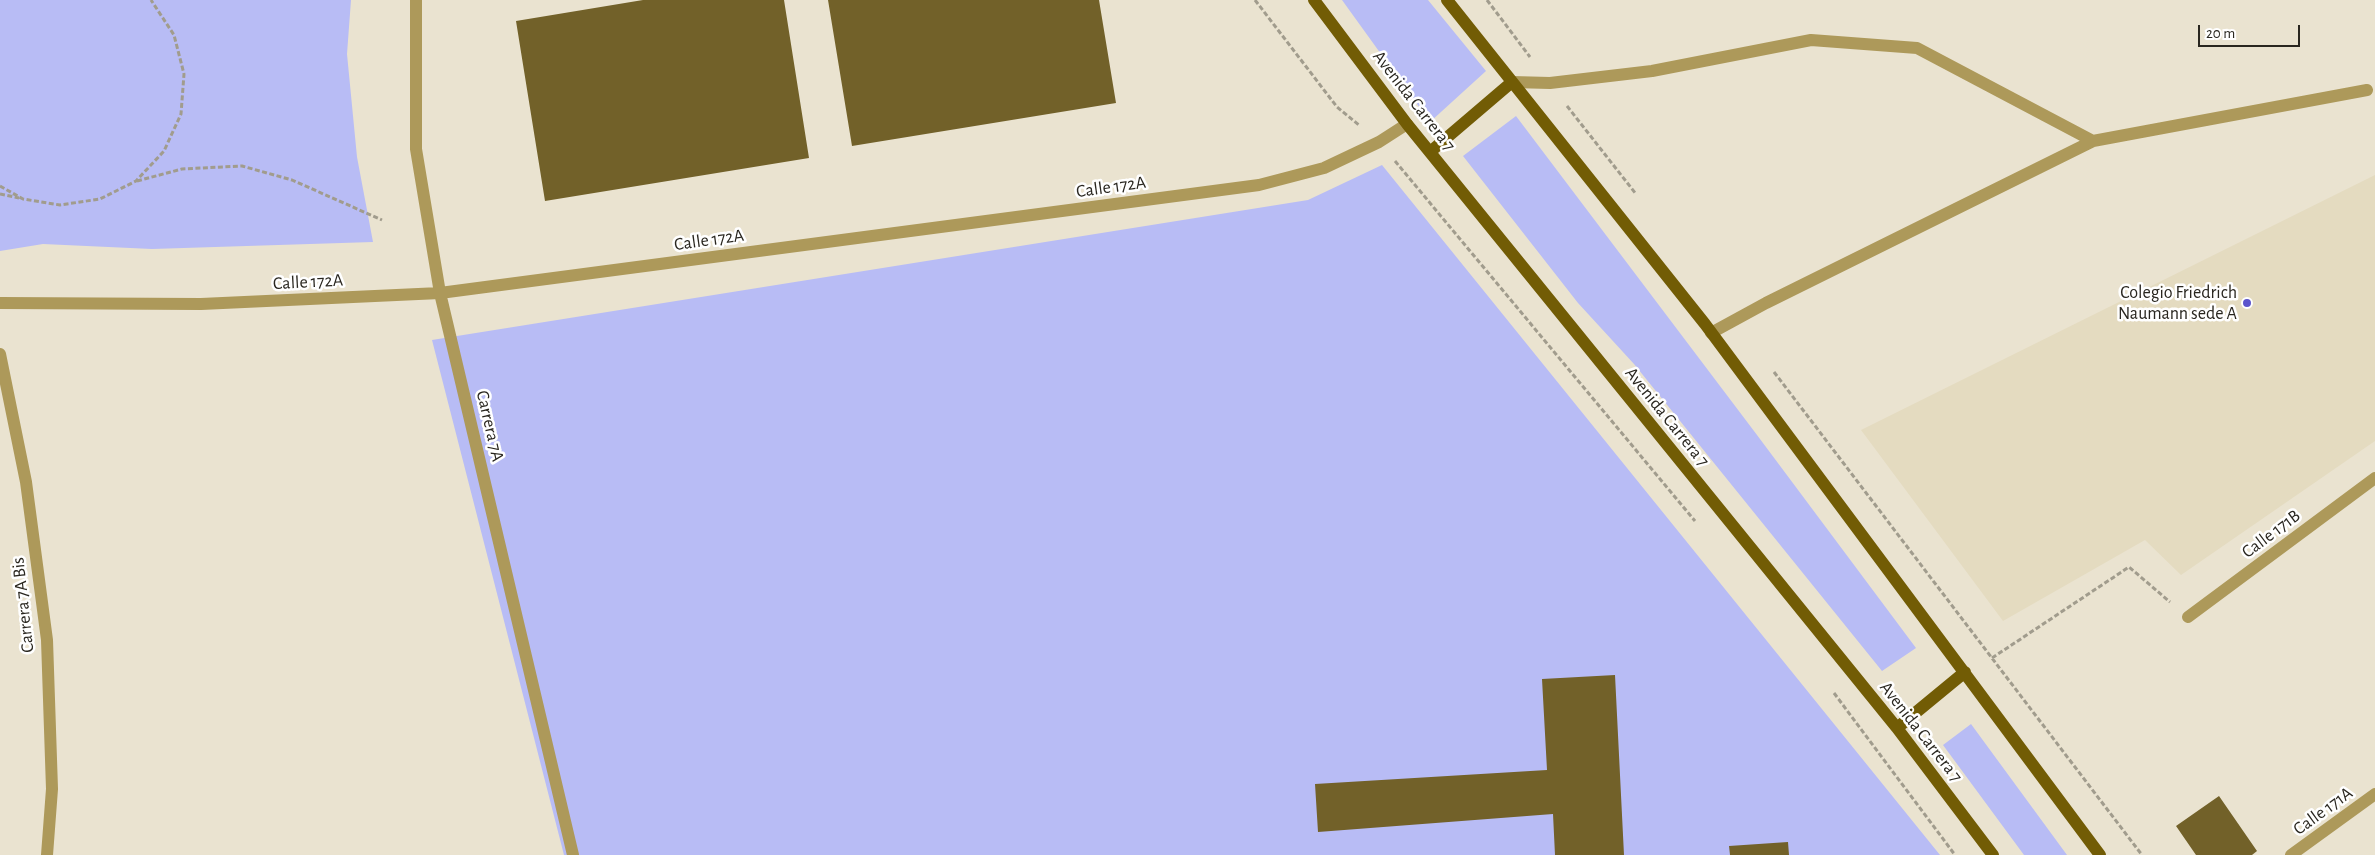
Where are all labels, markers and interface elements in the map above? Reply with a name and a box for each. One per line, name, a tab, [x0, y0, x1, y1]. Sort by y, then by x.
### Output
scale bar	[2200, 15, 2302, 47]
text: 20 m	[2206, 26, 2235, 41]
street label: Avenida Carrera 7	[1368, 46, 1460, 156]
street label: Calle 172A	[1075, 171, 1147, 203]
street label: Calle 172A	[673, 224, 745, 256]
street label: Calle 172A	[272, 269, 344, 295]
place label: Colegio Friedrich Naumann sede A	[2118, 282, 2237, 324]
marker: Colegio Friedrich Naumann sede A	[2241, 297, 2253, 309]
street label: Avenida Carrera 7	[1620, 363, 1714, 471]
street label: Carrera 7A	[471, 388, 509, 464]
street label: Calle 171B	[2238, 505, 2304, 563]
street label: Carrera 7A Bis	[7, 556, 39, 654]
street label: Avenida Carrera 7	[1875, 677, 1967, 787]
street label: Calle 171A	[2289, 782, 2357, 840]

